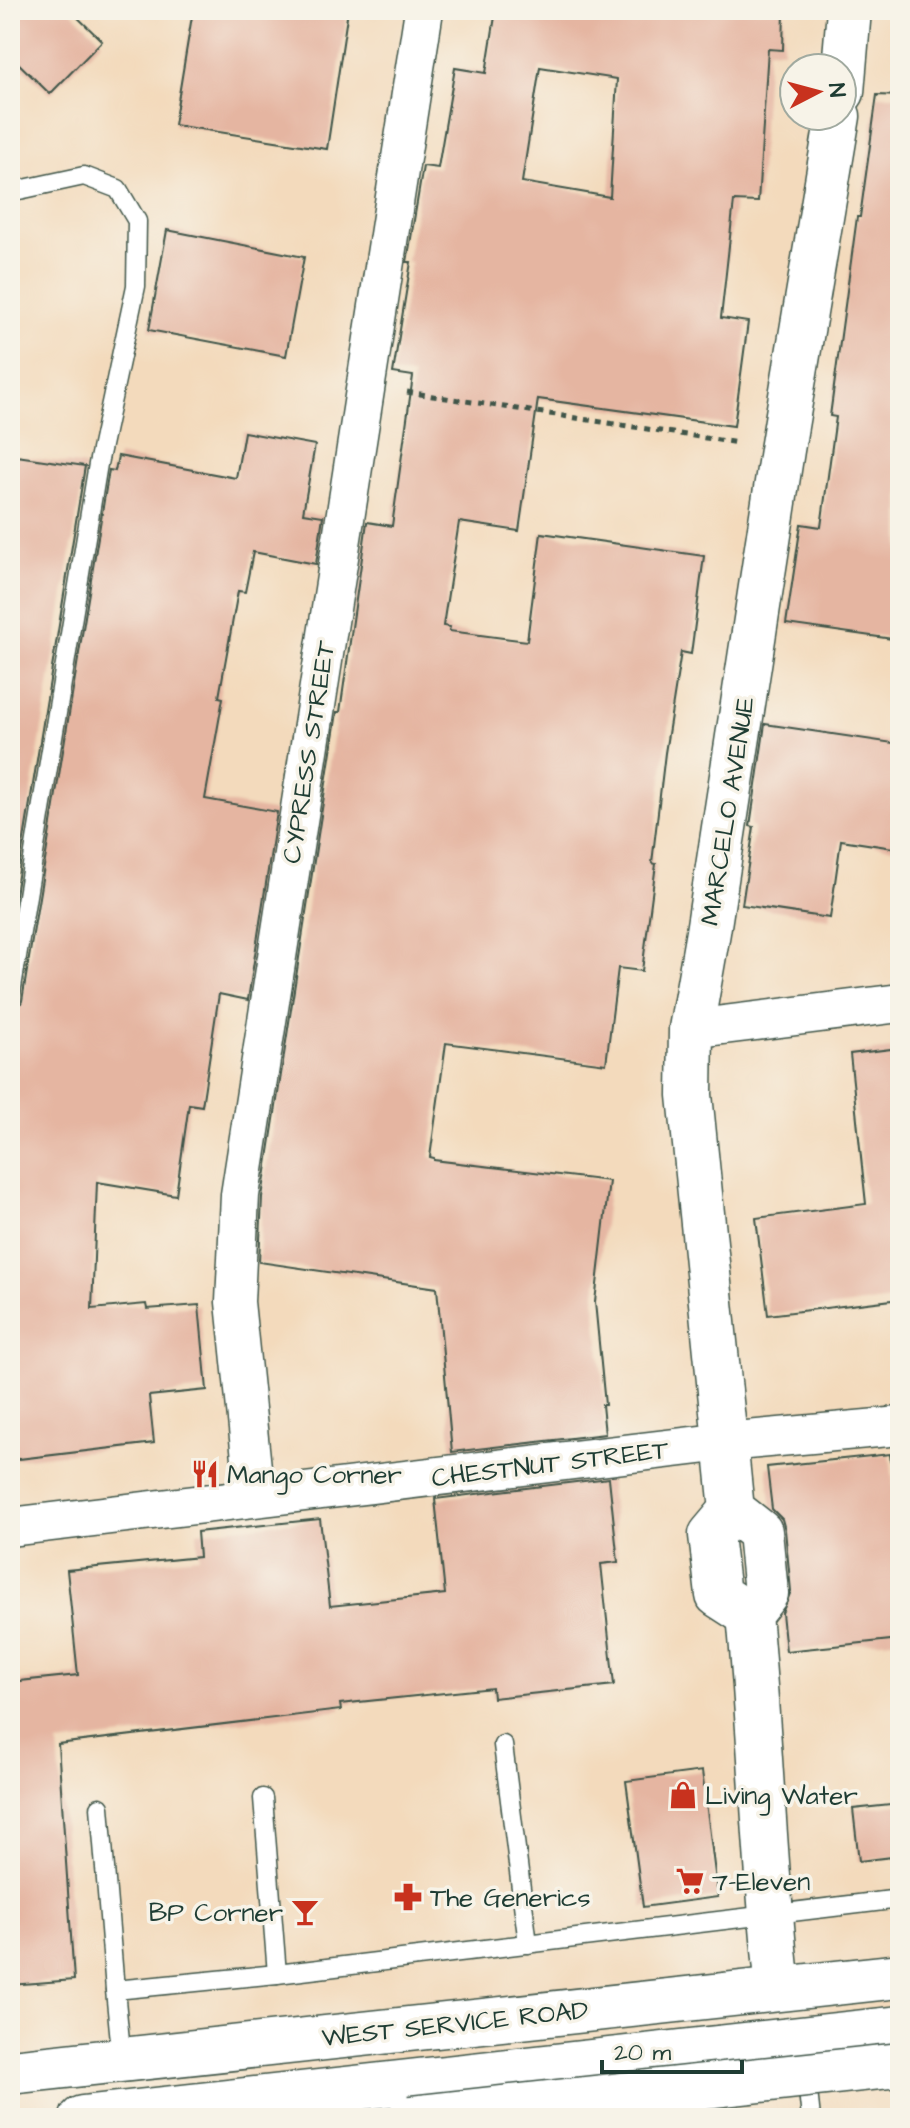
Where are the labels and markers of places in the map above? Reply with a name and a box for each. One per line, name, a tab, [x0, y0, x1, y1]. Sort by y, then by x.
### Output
place label: Mango Corner	[227, 1457, 402, 1495]
restaurant icon: Mango Corner	[190, 1459, 220, 1489]
place label: Living Water	[705, 1778, 858, 1816]
shop icon: Living Water	[668, 1780, 698, 1810]
place label: 7-Eleven	[712, 1864, 810, 1900]
supermarket icon: 7-Eleven	[675, 1866, 705, 1896]
place label: The Generics	[430, 1880, 590, 1916]
pharmacy icon: The Generics	[393, 1882, 423, 1912]
place label: BP Corner	[149, 1895, 283, 1931]
bar icon: BP Corner	[290, 1897, 320, 1927]

